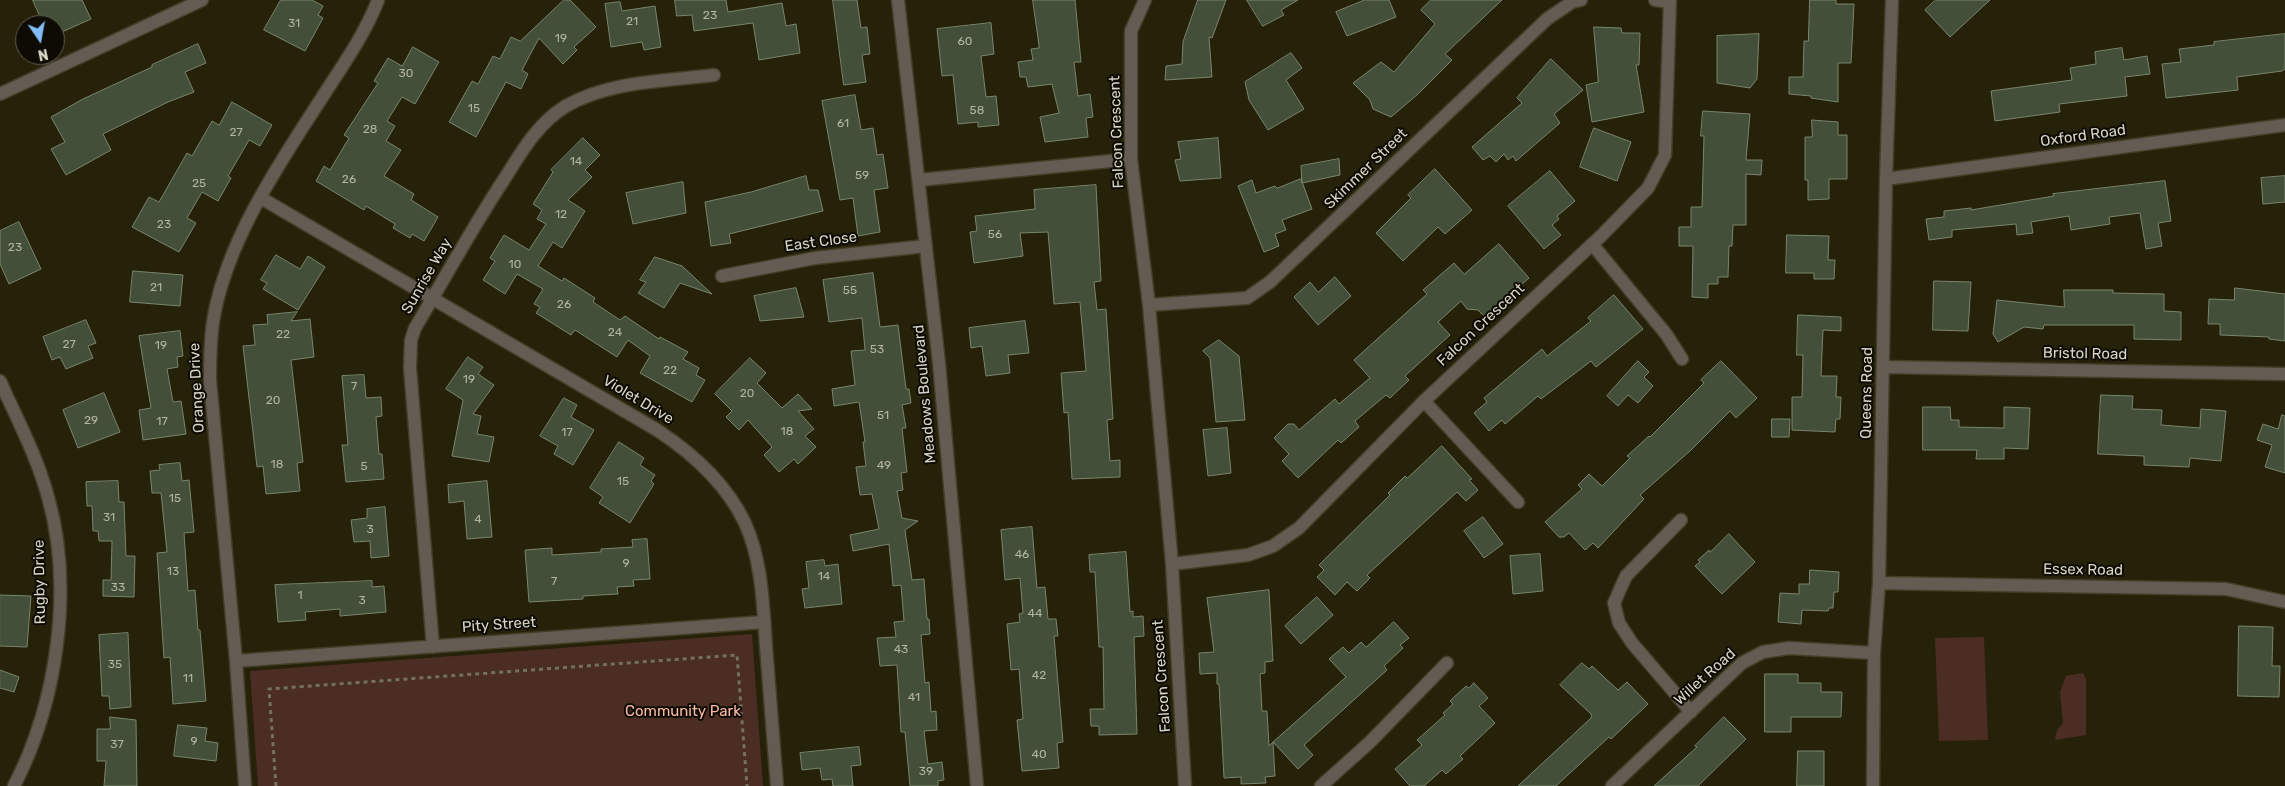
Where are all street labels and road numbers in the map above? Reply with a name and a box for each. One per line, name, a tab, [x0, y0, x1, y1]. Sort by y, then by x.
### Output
street label: Falcon Crescent	[1106, 75, 1128, 189]
street label: Oxford Road	[2039, 121, 2127, 151]
street label: Skimmer Street	[1321, 125, 1411, 213]
street label: East Close	[784, 228, 858, 256]
street label: Sunrise Way	[398, 235, 456, 317]
street label: Falcon Crescent	[1434, 280, 1528, 370]
street label: Meadows Boulevard	[910, 324, 940, 464]
street label: Orange Drive	[186, 342, 208, 434]
street label: Bristol Road	[2043, 344, 2127, 364]
street label: Queens Road	[1857, 347, 1877, 439]
street label: Violet Drive	[599, 372, 677, 428]
street label: Rugby Drive	[30, 540, 50, 624]
street label: Essex Road	[2043, 560, 2123, 580]
street label: Pity Street	[461, 613, 537, 637]
street label: Falcon Crescent	[1149, 619, 1175, 733]
street label: Willet Road	[1671, 645, 1739, 709]

